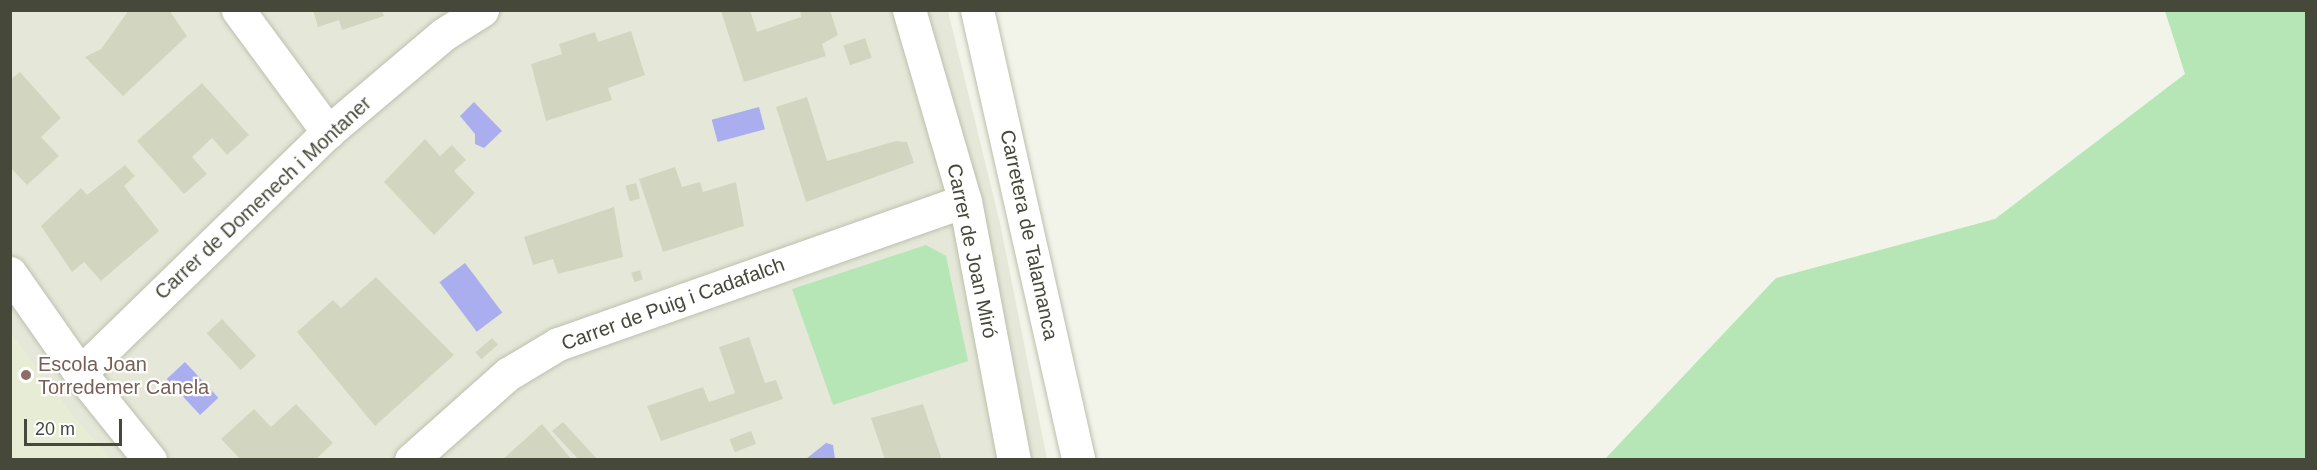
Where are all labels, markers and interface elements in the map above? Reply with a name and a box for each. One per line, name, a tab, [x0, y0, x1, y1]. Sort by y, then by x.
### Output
street label: Carrer de Domenech i Montaner	[150, 91, 376, 305]
street label: Carretera de Talamanca	[995, 128, 1063, 342]
street label: Carrer de Joan Miró	[942, 162, 1002, 340]
street label: Carrer de Puig i Cadafalch	[558, 252, 788, 356]
place label: Escola Joan Torredemer Canela	[38, 352, 209, 399]
marker: Escola Joan Torredemer Canela	[19, 368, 33, 382]
scale bar	[27, 407, 124, 445]
text: 20 m	[35, 419, 75, 439]

